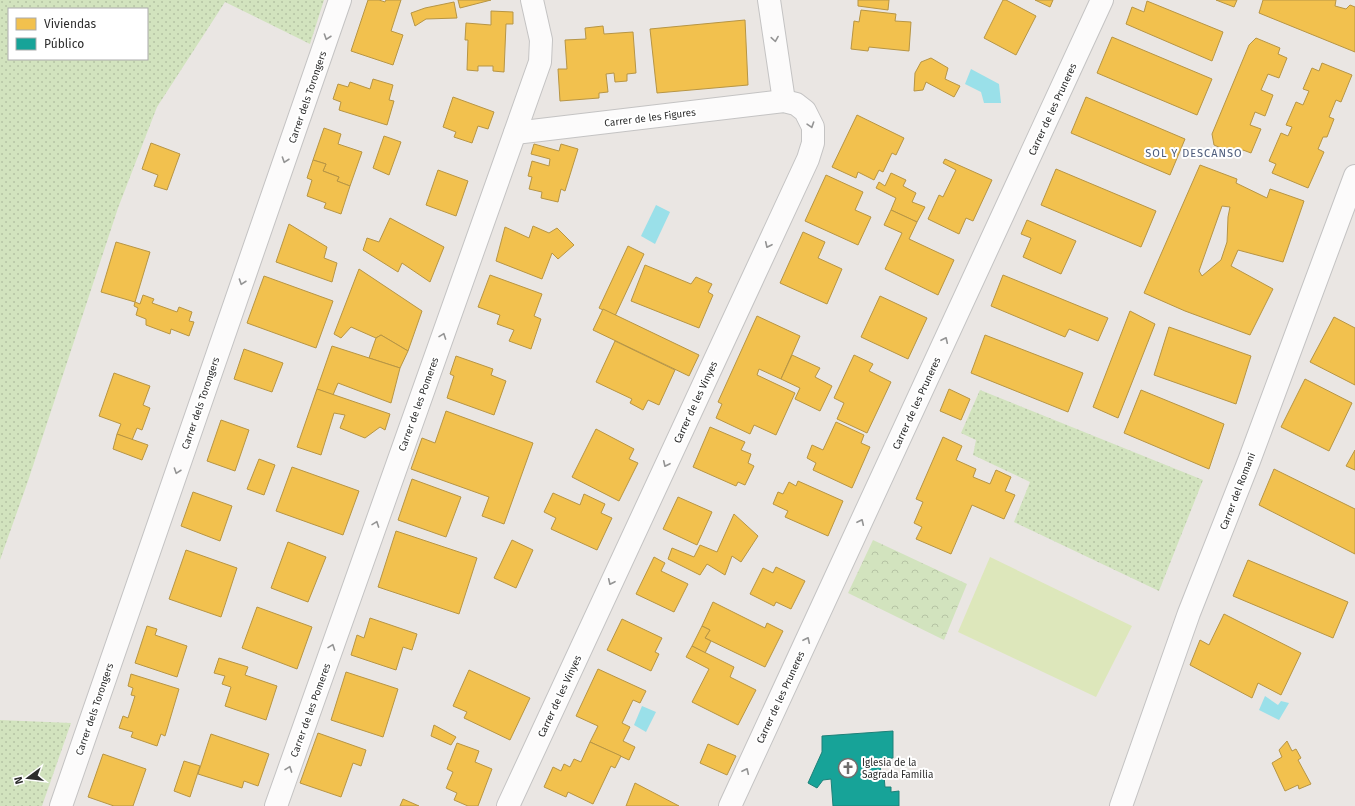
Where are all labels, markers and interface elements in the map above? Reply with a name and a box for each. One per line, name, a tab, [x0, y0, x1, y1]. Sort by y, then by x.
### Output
legend	[8, 8, 148, 60]
text: Viviendas	[44, 17, 97, 31]
one-way arrow	[324, 33, 332, 40]
one-way arrow	[770, 35, 779, 42]
text: Público	[44, 37, 84, 51]
street label: Carrer dels Torongers	[287, 49, 329, 145]
street label: Carrer de les Pruneres	[1026, 61, 1080, 157]
street label: Carrer de les Figures	[604, 106, 697, 130]
one-way arrow	[806, 122, 815, 129]
district label: SOL Y DESCANSO	[1145, 147, 1243, 160]
one-way arrow	[281, 156, 290, 163]
one-way arrow	[765, 240, 773, 248]
one-way arrow	[239, 279, 247, 286]
one-way arrow	[438, 332, 446, 339]
one-way arrow	[940, 337, 948, 345]
street label: Carrer dels Torongers	[180, 355, 222, 451]
street label: Carrer de les Pomeres	[396, 355, 442, 453]
street label: Carrer de les Pruneres	[890, 355, 944, 451]
street label: Carrer de les Vinyes	[672, 359, 720, 445]
street label: Carrer del Romani	[1218, 451, 1258, 532]
one-way arrow	[663, 460, 671, 468]
one-way arrow	[173, 468, 181, 475]
one-way arrow	[856, 519, 864, 526]
one-way arrow	[371, 521, 379, 528]
one-way arrow	[608, 578, 616, 586]
one-way arrow	[802, 637, 810, 644]
one-way arrow	[328, 643, 336, 650]
street label: Carrer de les Pruneres	[754, 649, 808, 745]
street label: Carrer de les Vinyes	[536, 653, 584, 739]
street label: Carrer dels Torongers	[74, 661, 116, 757]
street label: Carrer de les Pomeres	[288, 661, 334, 759]
church icon: Iglesia de la Sagrada Familia	[837, 757, 859, 779]
place label: Iglesia de la Sagrada Familia	[862, 757, 933, 781]
north arrow	[8, 758, 48, 798]
one-way arrow	[284, 766, 292, 773]
one-way arrow	[741, 767, 749, 775]
text: N	[12, 775, 26, 786]

